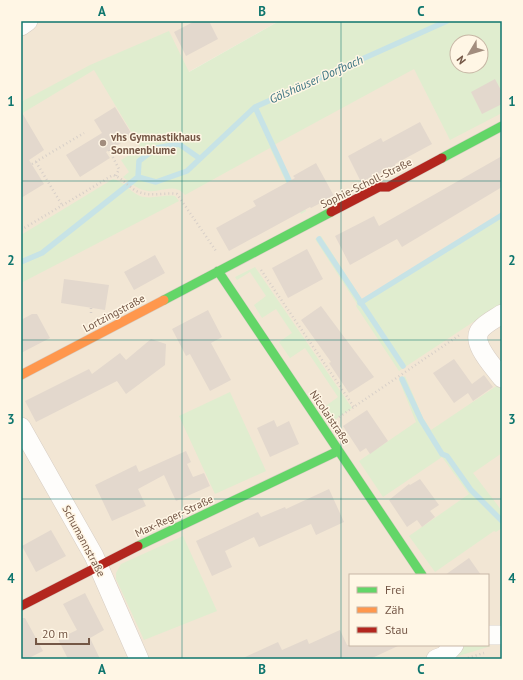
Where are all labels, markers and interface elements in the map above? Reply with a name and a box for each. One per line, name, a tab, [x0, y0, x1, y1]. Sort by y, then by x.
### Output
text: A	[98, 3, 106, 20]
text: B	[258, 3, 266, 20]
text: C	[417, 3, 425, 20]
north arrow	[449, 34, 489, 74]
water label: Gölshäuser Dorfbach	[267, 52, 365, 106]
text: N	[453, 53, 469, 67]
text: 1	[7, 93, 15, 110]
text: 1	[508, 93, 516, 110]
place label: vhs Gymnastikhaus Sonnenblume	[110, 130, 201, 157]
marker: vhs Gymnastikhaus Sonnenblume	[98, 138, 108, 148]
street label: Sophie-Scholl-Straße	[318, 155, 414, 211]
text: 2	[7, 252, 15, 269]
text: 2	[508, 252, 516, 269]
street label: Lortzingstraße	[81, 291, 148, 335]
street label: Nicolaistraße	[307, 387, 353, 447]
text: 3	[7, 411, 15, 428]
text: 3	[508, 411, 516, 428]
street label: Max-Reger-Straße	[133, 492, 216, 540]
street label: Schumannstraße	[59, 503, 109, 579]
text: 4	[7, 570, 15, 587]
text: 4	[508, 570, 516, 587]
legend	[349, 574, 489, 646]
text: Frei	[385, 582, 405, 597]
text: Zäh	[385, 602, 404, 617]
scale bar	[36, 620, 89, 646]
text: Stau	[385, 622, 408, 637]
text: 20 m	[42, 626, 68, 641]
text: A	[98, 661, 106, 678]
text: B	[258, 661, 266, 678]
text: C	[417, 661, 425, 678]

